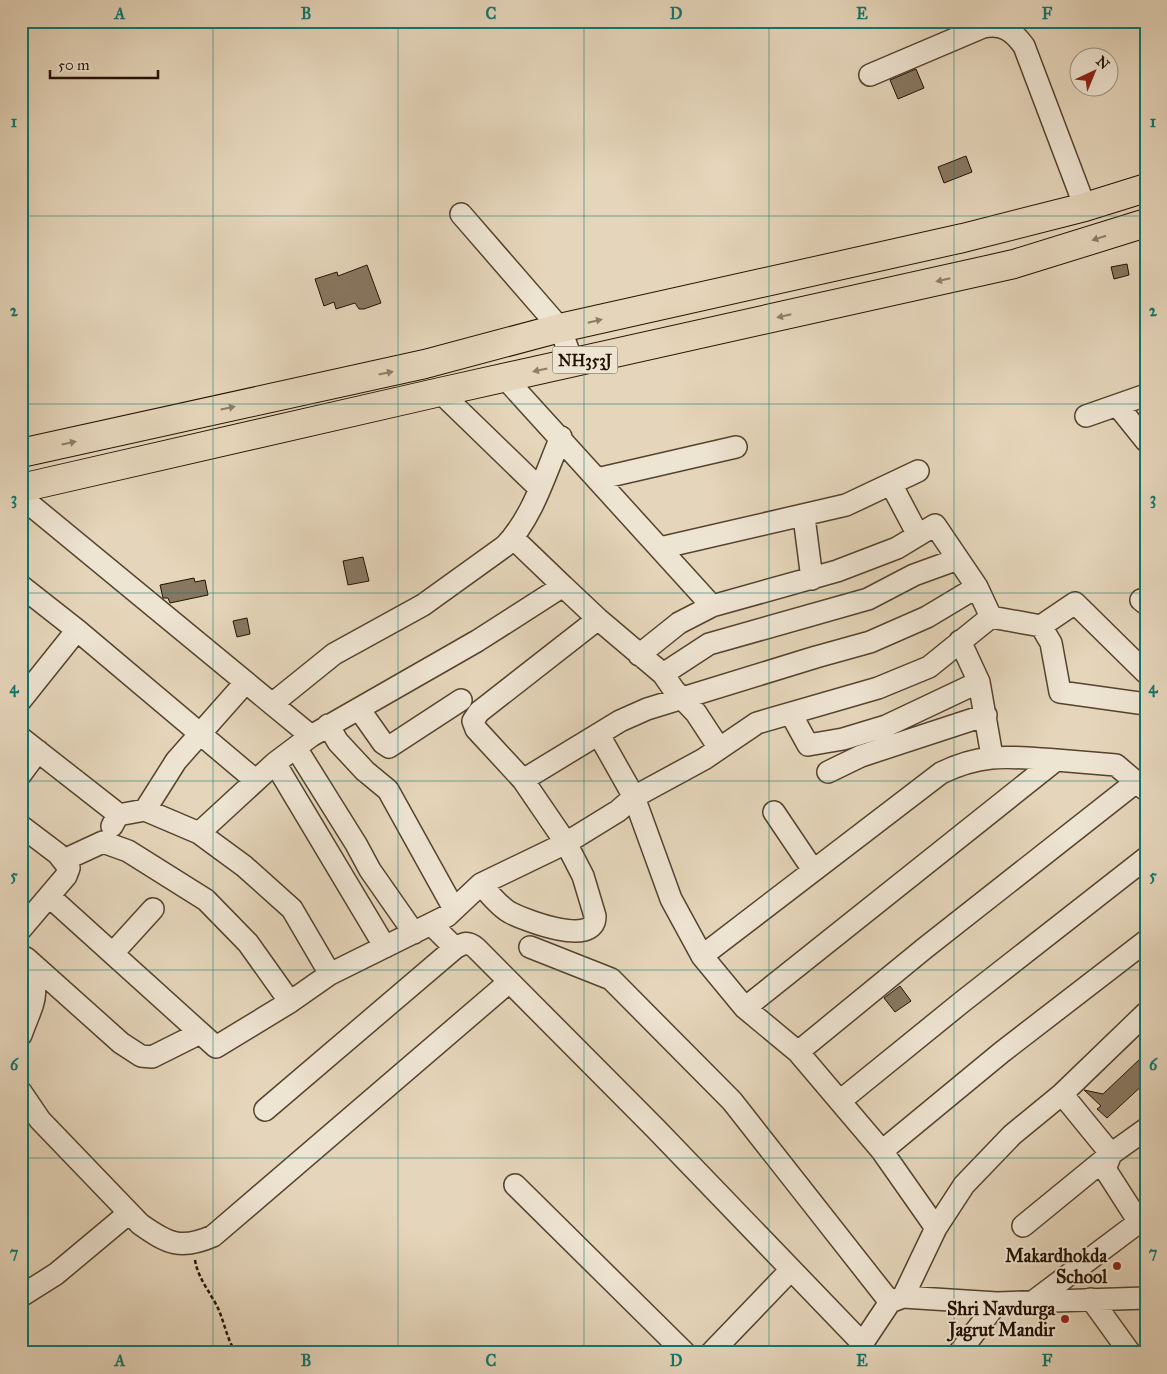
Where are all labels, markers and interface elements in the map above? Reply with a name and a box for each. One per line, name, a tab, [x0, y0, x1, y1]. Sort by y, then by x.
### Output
text: A	[114, 4, 126, 23]
text: B	[301, 4, 311, 23]
text: C	[486, 4, 497, 23]
text: D	[670, 4, 683, 23]
text: E	[856, 4, 868, 23]
text: F	[1042, 4, 1053, 23]
scale bar	[50, 48, 158, 80]
north arrow	[1070, 48, 1120, 98]
text: N	[1093, 53, 1113, 73]
text: 50 m	[58, 56, 90, 74]
text: 1	[11, 112, 18, 131]
text: 1	[1150, 112, 1157, 131]
one-way arrow	[1092, 235, 1107, 243]
one-way arrow	[935, 276, 950, 284]
text: 2	[10, 301, 19, 320]
text: 2	[1149, 301, 1158, 320]
one-way arrow	[776, 312, 792, 320]
one-way arrow	[587, 317, 602, 325]
road number: NH353J	[552, 346, 618, 374]
one-way arrow	[532, 366, 547, 374]
one-way arrow	[379, 369, 394, 377]
one-way arrow	[220, 403, 236, 411]
one-way arrow	[61, 438, 77, 446]
text: 3	[11, 489, 17, 509]
text: 3	[1150, 489, 1156, 509]
text: 4	[10, 678, 20, 698]
text: 4	[1149, 678, 1159, 698]
text: 5	[10, 866, 18, 885]
text: 5	[1149, 866, 1157, 885]
text: 6	[10, 1055, 19, 1074]
text: 6	[1149, 1055, 1158, 1074]
text: 7	[10, 1243, 19, 1262]
text: 7	[1149, 1243, 1158, 1262]
place label: Makardhokda School	[1005, 1245, 1108, 1288]
marker: Makardhokda School	[1111, 1260, 1123, 1272]
place label: Shri Navdurga Jagrut Mandir	[947, 1298, 1056, 1342]
marker: Shri Navdurga Jagrut Mandir	[1059, 1313, 1071, 1325]
text: A	[114, 1351, 126, 1370]
text: B	[301, 1351, 311, 1370]
text: C	[486, 1351, 497, 1370]
text: D	[670, 1351, 683, 1370]
text: E	[856, 1351, 868, 1370]
text: F	[1042, 1351, 1053, 1370]

